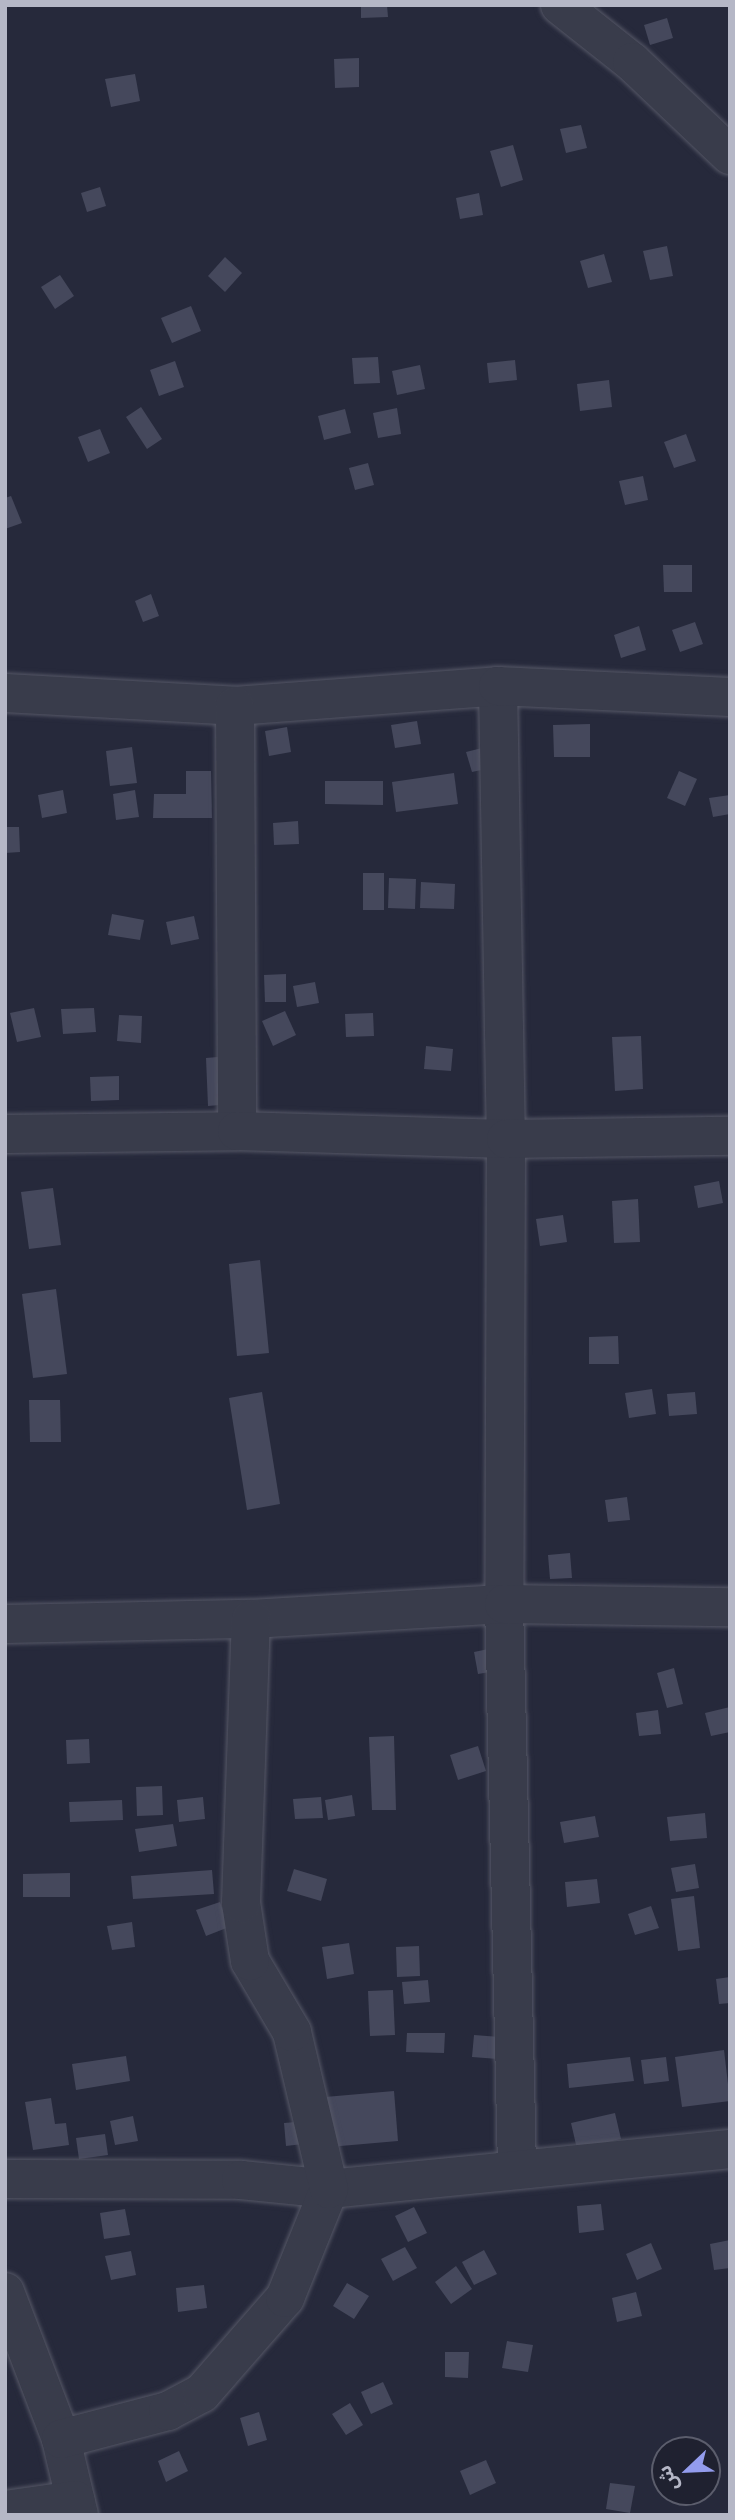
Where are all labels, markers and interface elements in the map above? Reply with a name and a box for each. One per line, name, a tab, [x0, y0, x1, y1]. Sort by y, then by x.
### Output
north arrow	[651, 2436, 721, 2506]
text: ش	[653, 2463, 683, 2495]

